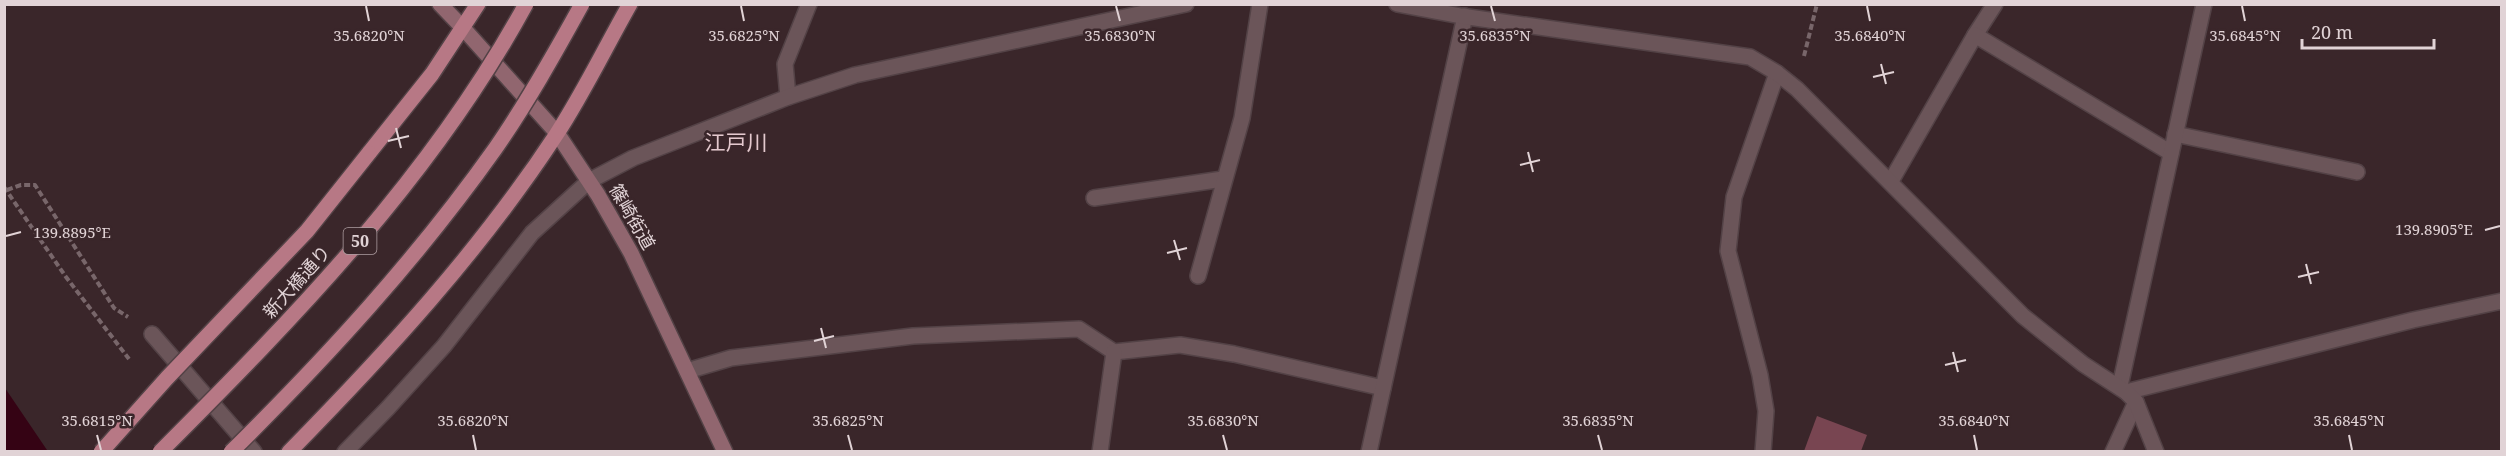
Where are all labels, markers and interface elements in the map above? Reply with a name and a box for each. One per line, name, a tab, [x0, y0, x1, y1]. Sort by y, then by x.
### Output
scale bar	[2302, 12, 2434, 50]
text: 20 m	[2311, 20, 2353, 44]
text: 35.6820°N	[333, 25, 405, 45]
text: 35.6825°N	[708, 25, 780, 45]
text: 35.6830°N	[1084, 25, 1156, 45]
text: 35.6835°N	[1459, 25, 1531, 45]
text: 35.6840°N	[1834, 25, 1906, 45]
text: 35.6845°N	[2209, 25, 2281, 45]
district label: 江戸川	[705, 128, 768, 156]
street label: 篠崎街道	[604, 179, 661, 254]
text: 139.8905°E	[2395, 219, 2473, 239]
text: 139.8895°E	[33, 222, 111, 242]
road number: 50	[344, 228, 376, 254]
street label: 新大橋通り	[257, 240, 335, 323]
text: 35.6815°N	[61, 410, 133, 430]
text: 35.6820°N	[437, 410, 509, 430]
text: 35.6825°N	[812, 410, 884, 430]
text: 35.6830°N	[1187, 410, 1259, 430]
text: 35.6835°N	[1562, 410, 1634, 430]
text: 35.6840°N	[1938, 410, 2010, 430]
text: 35.6845°N	[2313, 410, 2385, 430]

